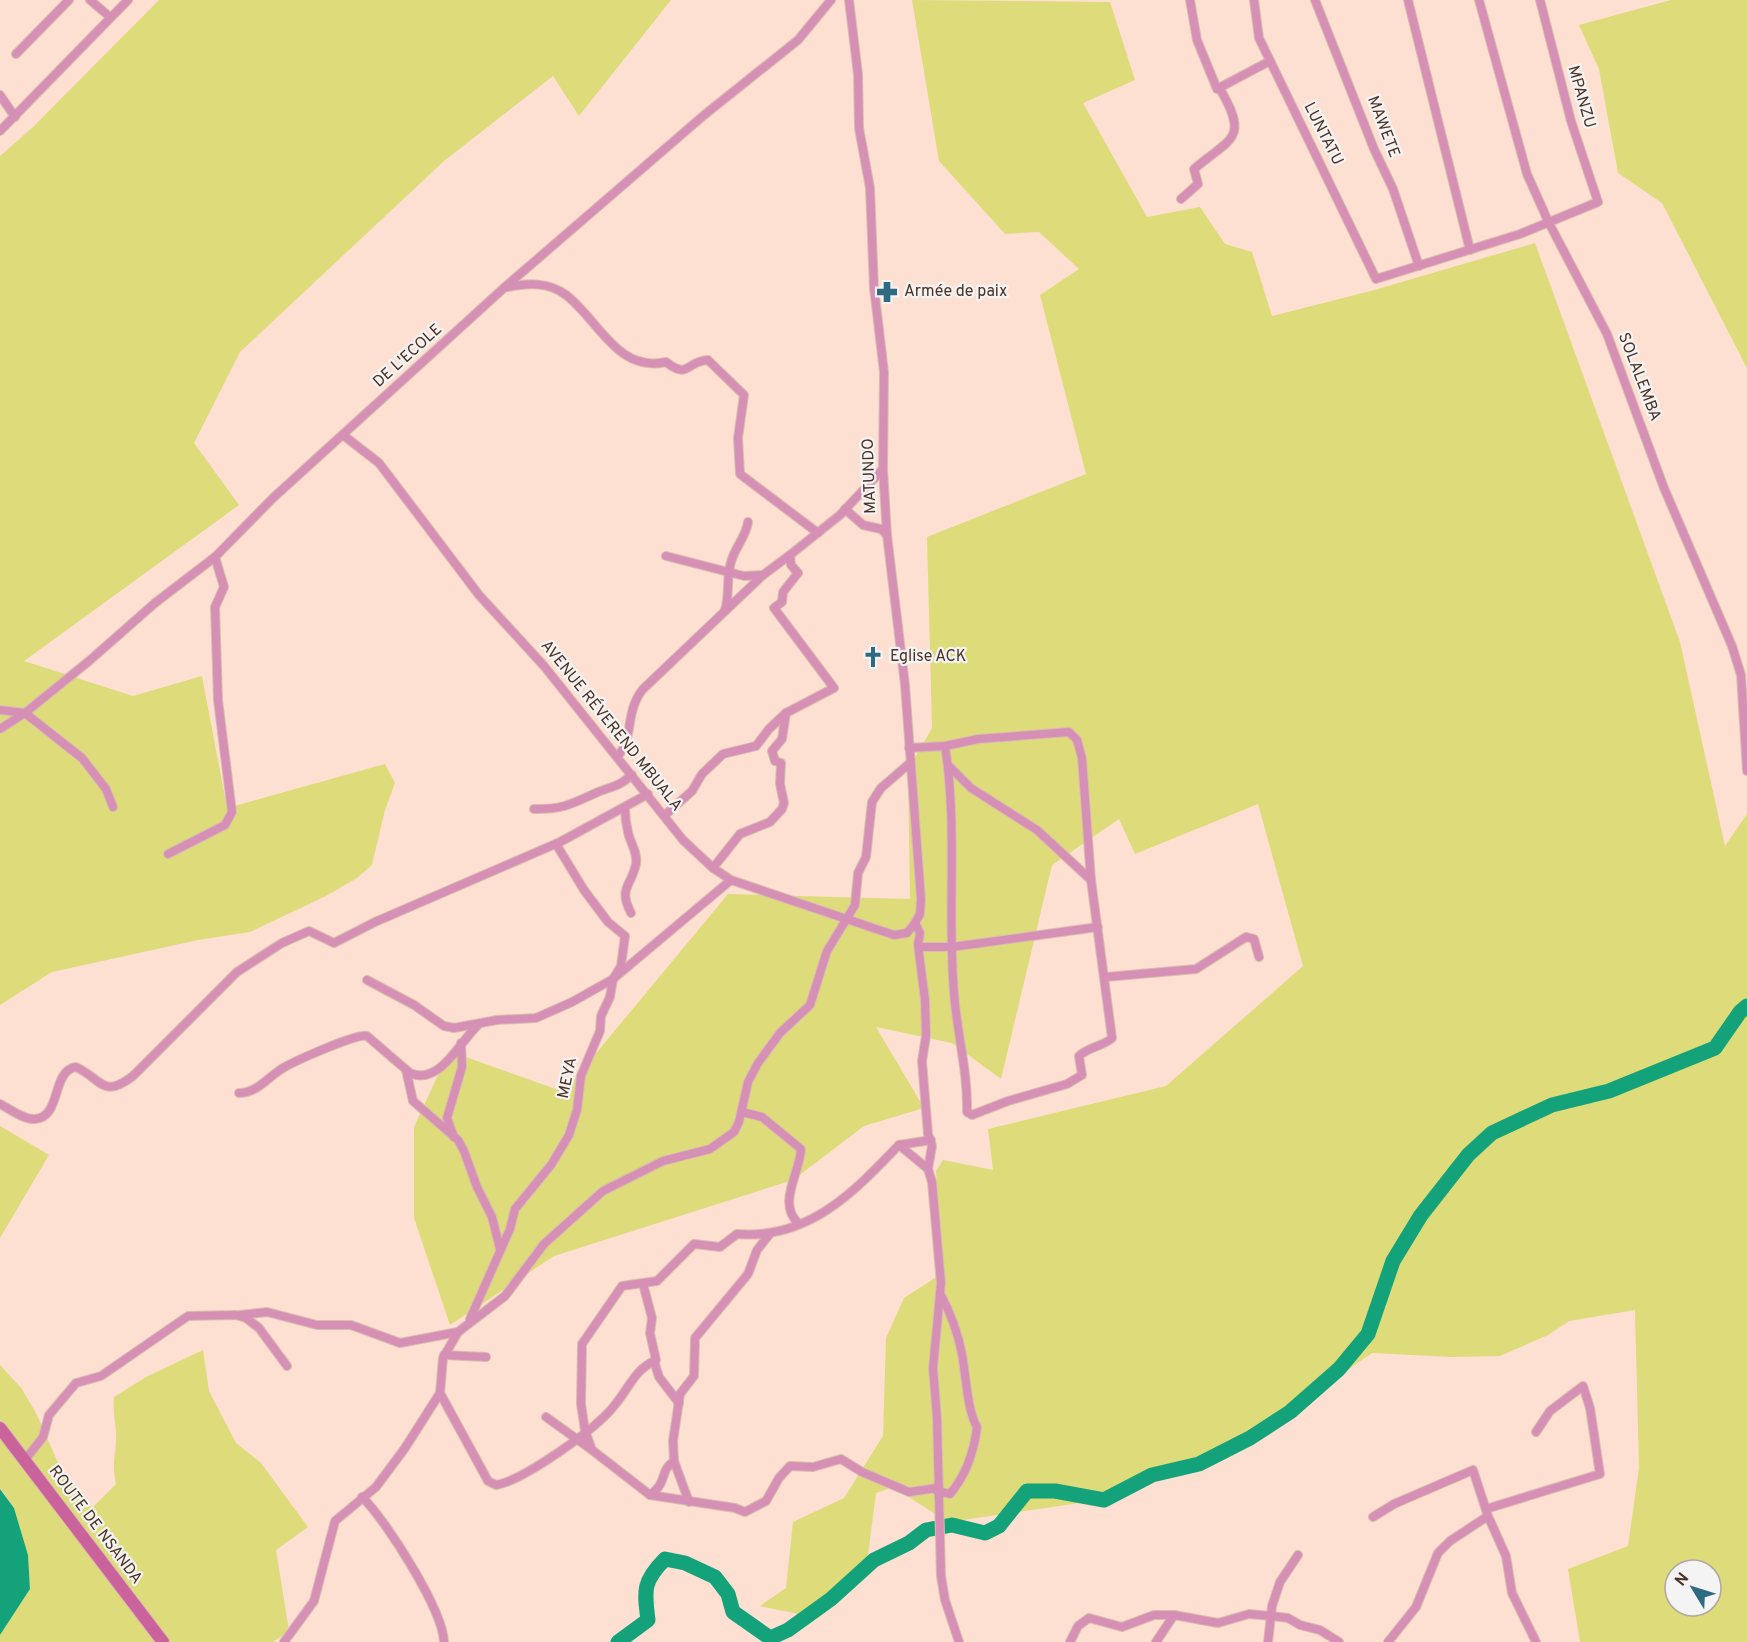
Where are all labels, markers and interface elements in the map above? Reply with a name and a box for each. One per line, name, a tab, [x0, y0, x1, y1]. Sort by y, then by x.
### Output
street label: MPANZU	[1563, 63, 1599, 131]
street label: MAWETE	[1362, 93, 1404, 161]
street label: LUNTATU	[1299, 99, 1347, 169]
pharmacy icon: Armée de paix	[875, 280, 899, 304]
place label: Armée de paix	[904, 282, 1007, 302]
street label: DE L'ECOLE	[369, 320, 447, 392]
street label: SOLALEMBA	[1613, 330, 1665, 424]
street label: MATUNDO	[859, 438, 881, 514]
street label: AVENUE RÉVEREND MBUALA	[536, 635, 688, 816]
church icon: Eglise ACK	[861, 645, 885, 669]
place label: Eglise ACK	[890, 647, 966, 667]
street label: MEYA	[554, 1055, 582, 1101]
street label: ROUTE DE NSANDA	[44, 1462, 146, 1588]
north arrow	[1663, 1558, 1723, 1618]
text: N	[1671, 1569, 1694, 1591]

